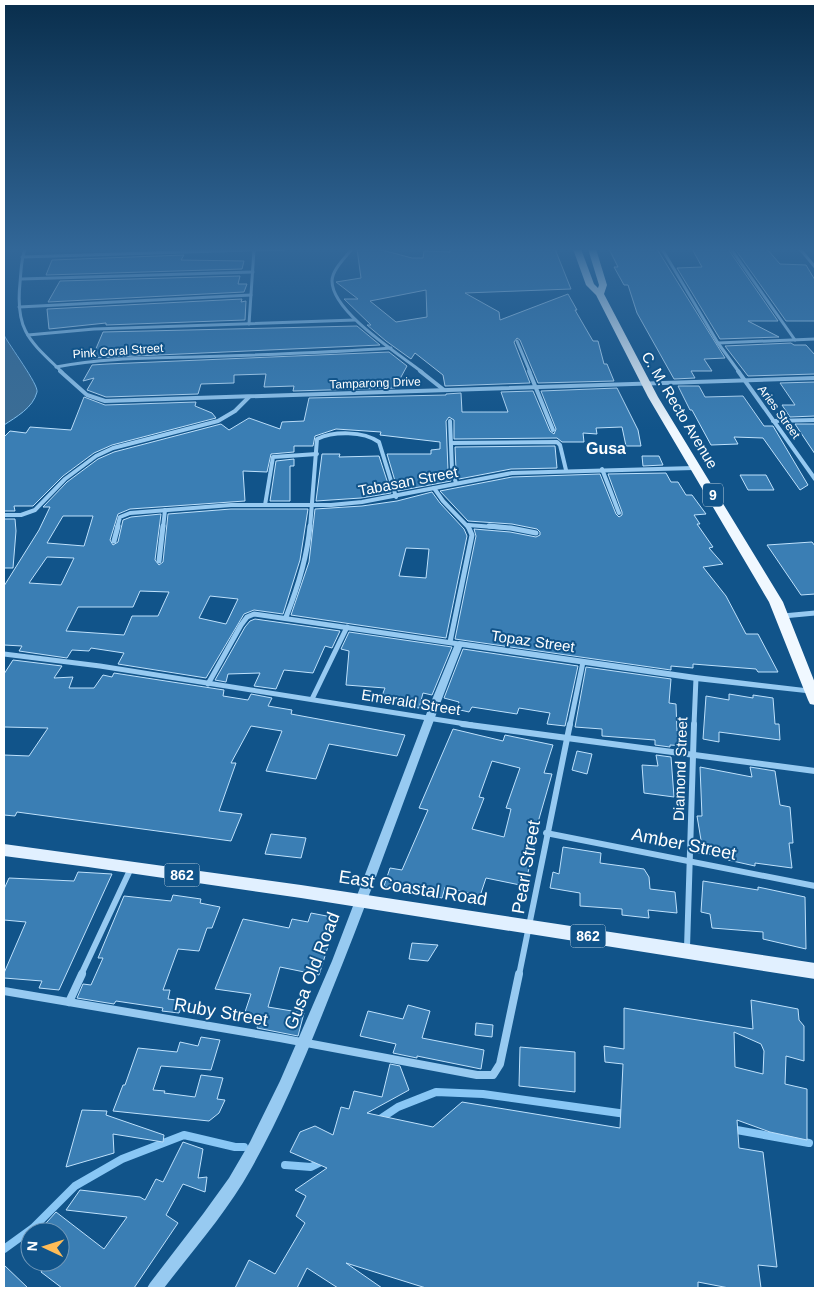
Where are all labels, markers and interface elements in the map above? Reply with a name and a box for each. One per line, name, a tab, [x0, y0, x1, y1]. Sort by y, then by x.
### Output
street label: Pink Coral Street	[72, 341, 164, 361]
street label: C. M. Recto Avenue	[638, 349, 722, 471]
street label: Tamparong Drive	[329, 374, 421, 392]
street label: Aries Street	[755, 383, 803, 442]
district label: Gusa	[586, 440, 626, 457]
street label: Tabasan Street	[357, 463, 460, 499]
road number: 9	[703, 484, 723, 506]
street label: Topaz Street	[490, 627, 577, 655]
street label: Emerald Street	[360, 686, 463, 718]
street label: Diamond Street	[670, 716, 690, 821]
street label: Pearl Street	[508, 818, 544, 916]
street label: Amber Street	[630, 824, 738, 864]
road number: 862	[164, 864, 200, 886]
street label: East Coastal Road	[337, 866, 489, 910]
street label: Gusa Old Road	[280, 909, 344, 1033]
road number: 862	[570, 924, 606, 948]
street label: Ruby Street	[172, 994, 270, 1030]
north arrow	[20, 1222, 70, 1272]
text: N	[24, 1240, 40, 1252]

